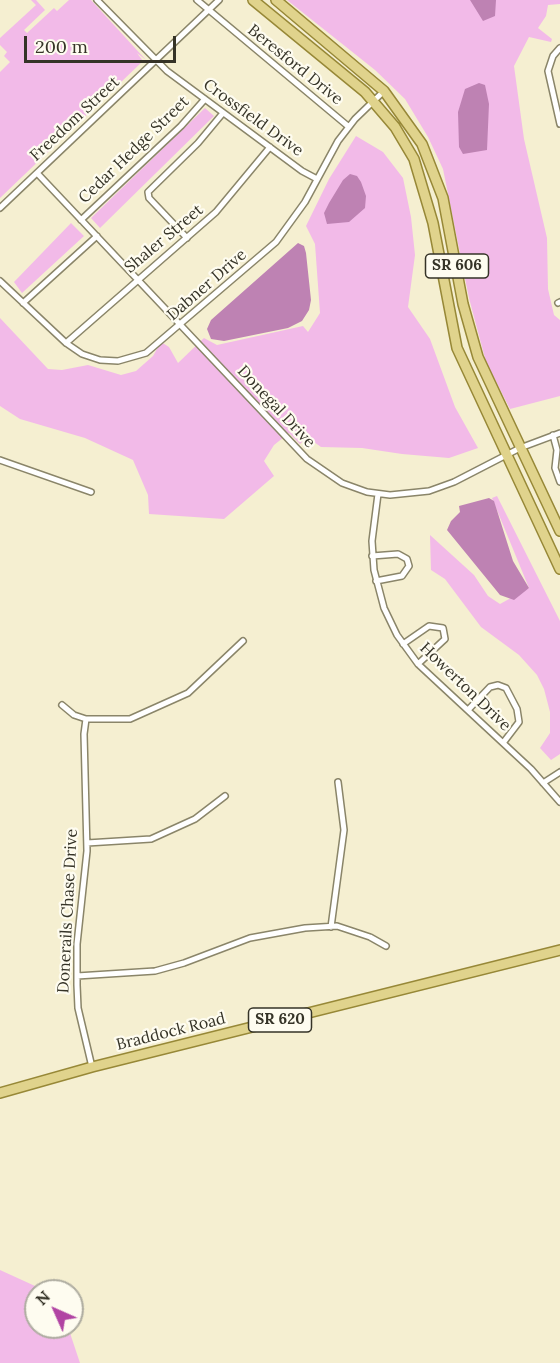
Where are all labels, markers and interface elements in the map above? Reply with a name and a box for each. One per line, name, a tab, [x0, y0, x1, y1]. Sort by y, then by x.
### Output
street label: Beresford Drive	[244, 21, 346, 109]
scale bar	[27, 24, 178, 62]
text: 200 m	[35, 35, 88, 58]
street label: Freedom Street	[26, 73, 124, 165]
street label: Crossfield Drive	[199, 75, 307, 161]
street label: Cedar Hedge Street	[75, 92, 193, 208]
street label: Shaler Street	[121, 201, 207, 277]
street label: Dabner Drive	[163, 245, 251, 325]
road number: SR 606	[426, 254, 488, 278]
street label: Donegal Drive	[233, 362, 319, 452]
street label: Howerton Drive	[415, 639, 515, 735]
street label: Donerails Chase Drive	[54, 828, 82, 994]
road number: SR 620	[248, 1008, 312, 1032]
street label: Braddock Road	[114, 1009, 228, 1055]
north arrow	[24, 1279, 84, 1339]
text: N	[31, 1286, 54, 1309]

